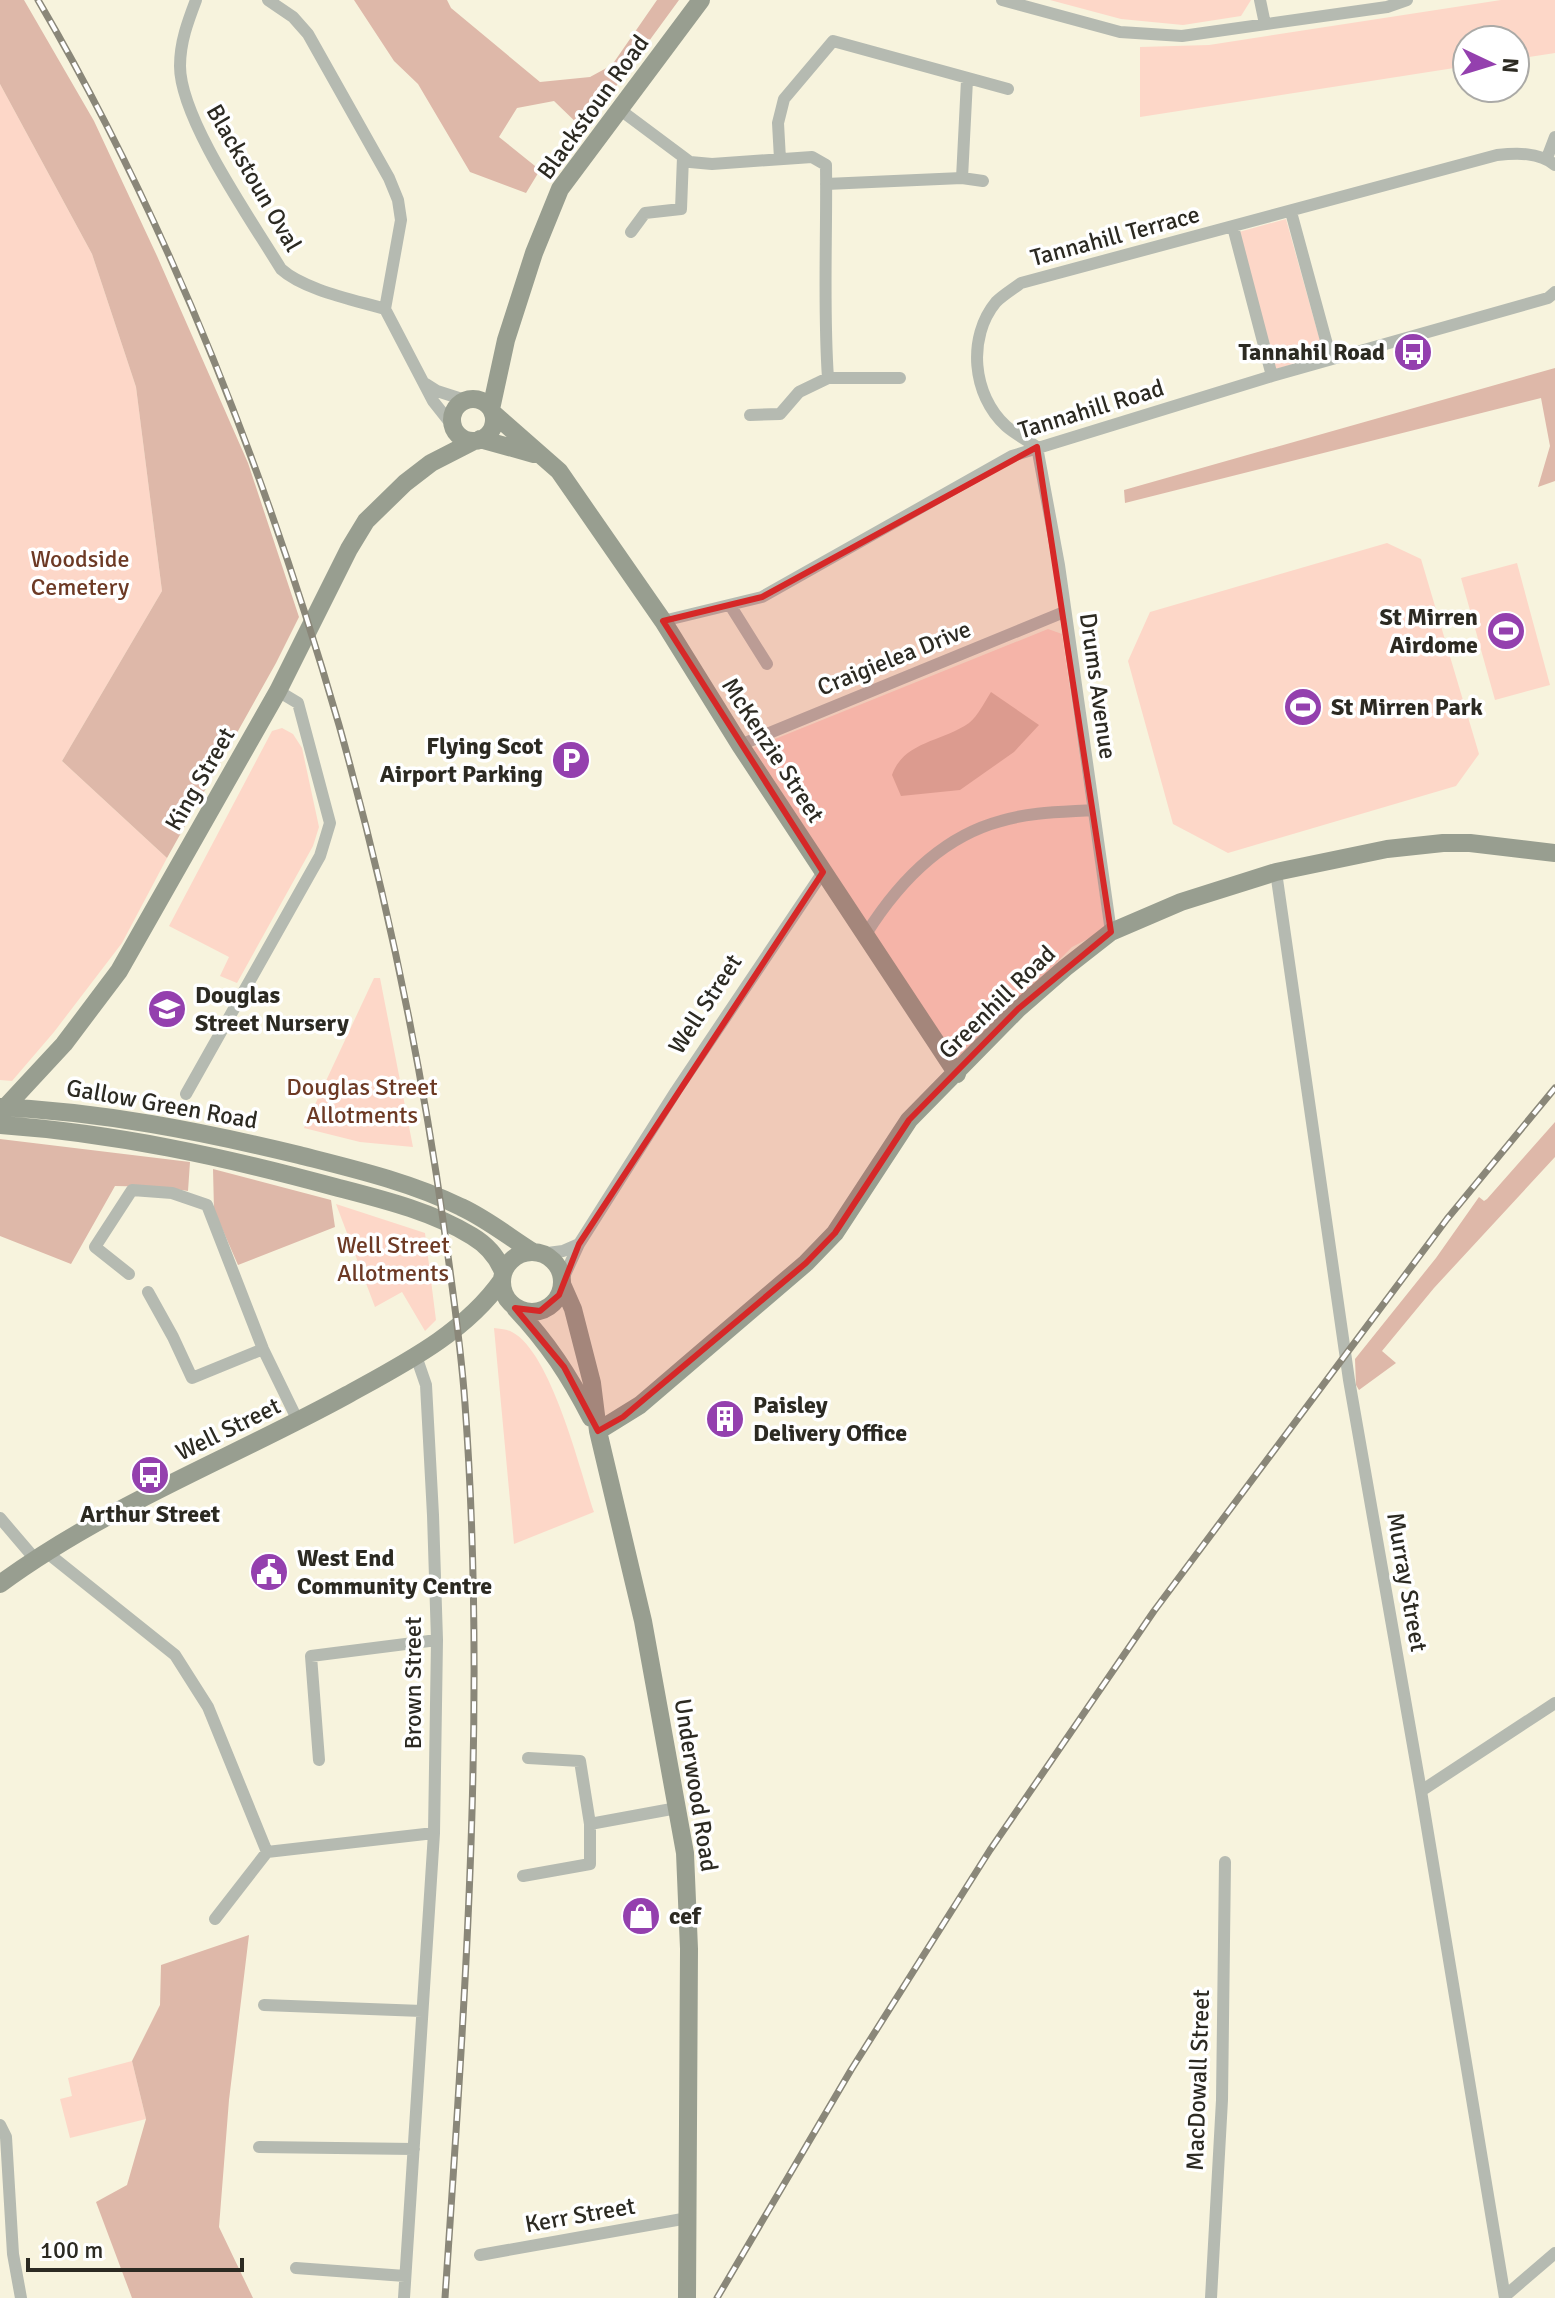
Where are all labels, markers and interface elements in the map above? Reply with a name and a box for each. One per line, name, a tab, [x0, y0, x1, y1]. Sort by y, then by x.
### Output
north arrow	[1451, 24, 1531, 104]
street label: Blackstoun Road	[531, 29, 655, 185]
text: N	[1496, 57, 1524, 74]
street label: Blackstoun Oval	[200, 99, 308, 257]
street label: Tannahill Terrace	[1027, 199, 1203, 273]
bus stop icon: Tannahil Road	[1392, 331, 1434, 373]
place label: Tannahil Road	[1239, 337, 1385, 367]
street label: Tannahill Road	[1015, 373, 1167, 445]
park label: Woodside Cemetery	[31, 544, 129, 602]
place label: St Mirren Airdome	[1379, 602, 1478, 660]
sports icon: St Mirren Airdome	[1485, 610, 1527, 652]
street label: Drums Avenue	[1073, 611, 1123, 761]
street label: Craigielea Drive	[813, 614, 975, 702]
street label: McKenzie Street	[715, 672, 831, 828]
sports icon: St Mirren Park	[1282, 686, 1324, 728]
place label: St Mirren Park	[1331, 692, 1483, 722]
street label: King Street	[158, 722, 242, 836]
place label: Flying Scot Airport Parking	[380, 731, 543, 789]
parking icon: Flying Scot Airport Parking	[550, 739, 592, 781]
street label: Greenhill Road	[932, 939, 1062, 1065]
street label: Well Street	[662, 948, 748, 1060]
place label: Douglas Street Nursery	[195, 980, 349, 1038]
school or university icon: Douglas Street Nursery	[146, 988, 188, 1030]
street label: Gallow Green Road	[64, 1072, 260, 1136]
park label: Douglas Street Allotments	[286, 1072, 438, 1130]
park label: Well Street Allotments	[336, 1230, 450, 1288]
place label: Paisley Delivery Office	[753, 1390, 907, 1448]
street label: Well Street	[171, 1391, 285, 1467]
building icon: Paisley Delivery Office	[704, 1398, 746, 1440]
bus stop icon: Arthur Street	[129, 1454, 171, 1496]
place label: Arthur Street	[80, 1499, 220, 1529]
street label: Murray Street	[1380, 1510, 1434, 1654]
place label: West End Community Centre	[297, 1543, 492, 1601]
public building icon: West End Community Centre	[248, 1551, 290, 1593]
street label: Brown Street	[398, 1616, 428, 1750]
street label: Underwood Road	[668, 1696, 724, 1874]
shop icon: cef	[620, 1895, 662, 1937]
place label: cef	[669, 1901, 702, 1931]
street label: MacDowall Street	[1180, 1989, 1216, 2171]
street label: Kerr Street	[523, 2191, 637, 2239]
scale bar	[28, 2222, 242, 2272]
text: 100 m	[40, 2235, 103, 2265]

